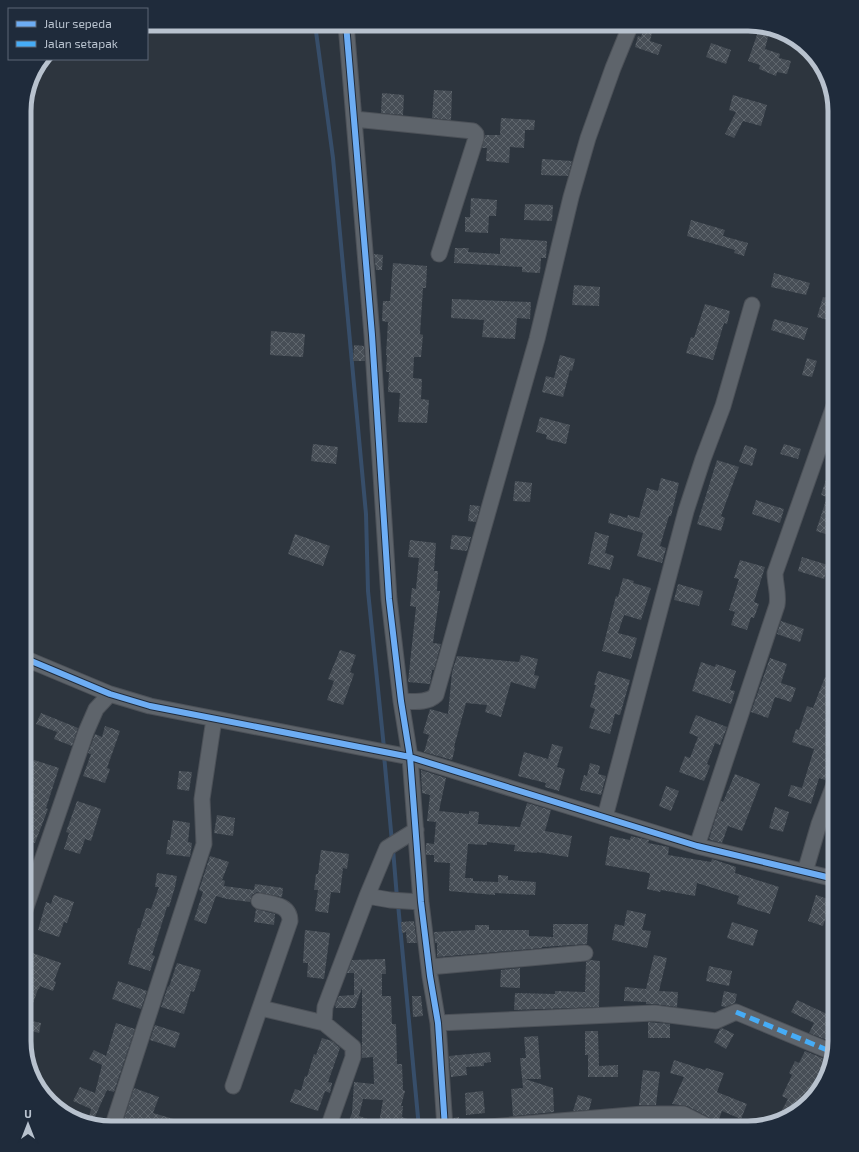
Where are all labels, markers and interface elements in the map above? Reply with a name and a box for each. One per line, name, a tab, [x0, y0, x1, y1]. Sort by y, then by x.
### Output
legend	[8, 8, 148, 60]
text: Jalur sepeda	[44, 16, 112, 30]
text: Jalan setapak	[44, 36, 118, 50]
north arrow	[8, 1104, 48, 1144]
text: U	[24, 1107, 32, 1120]

